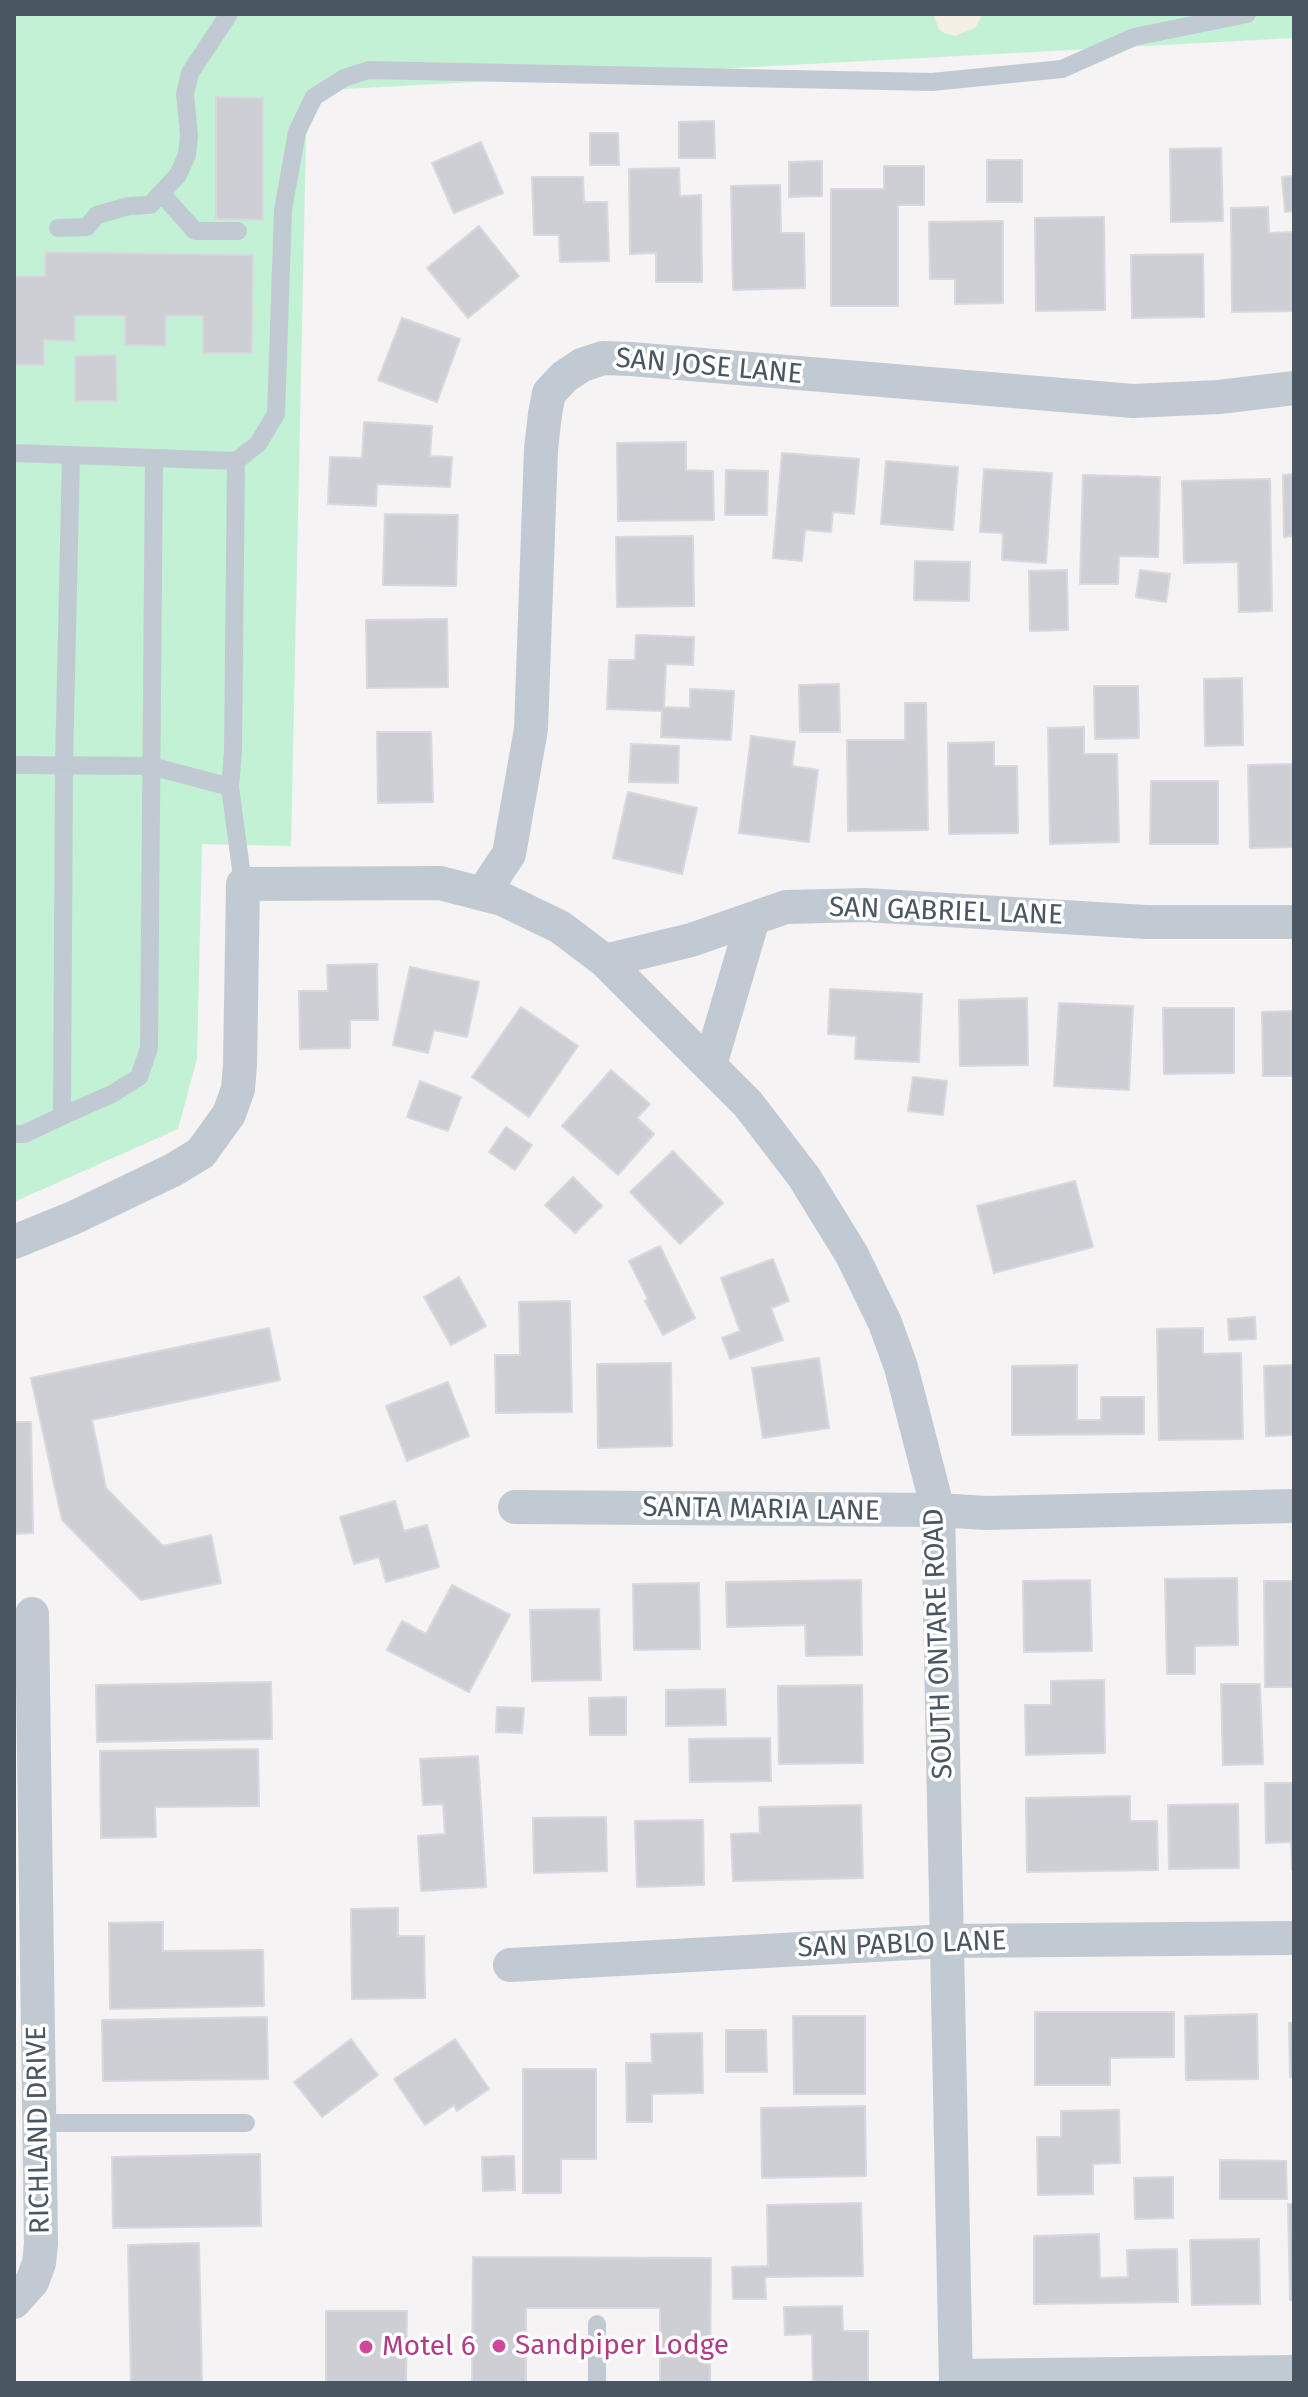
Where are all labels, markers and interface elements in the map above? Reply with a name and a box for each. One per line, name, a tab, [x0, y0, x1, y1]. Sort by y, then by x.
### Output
street label: SAN JOSE LANE	[614, 342, 804, 392]
street label: SAN GABRIEL LANE	[828, 891, 1064, 933]
street label: SANTA MARIA LANE	[642, 1491, 880, 1529]
street label: SOUTH ONTARE ROAD	[917, 1508, 961, 1780]
street label: SAN PABLO LANE	[797, 1925, 1007, 1965]
street label: RICHLAND DRIVE	[20, 2026, 58, 2234]
place label: Sandpiper Lodge	[515, 2329, 729, 2363]
place label: Motel 6	[382, 2330, 476, 2364]
marker: Sandpiper Lodge	[490, 2337, 508, 2355]
marker: Motel 6	[357, 2338, 375, 2356]

